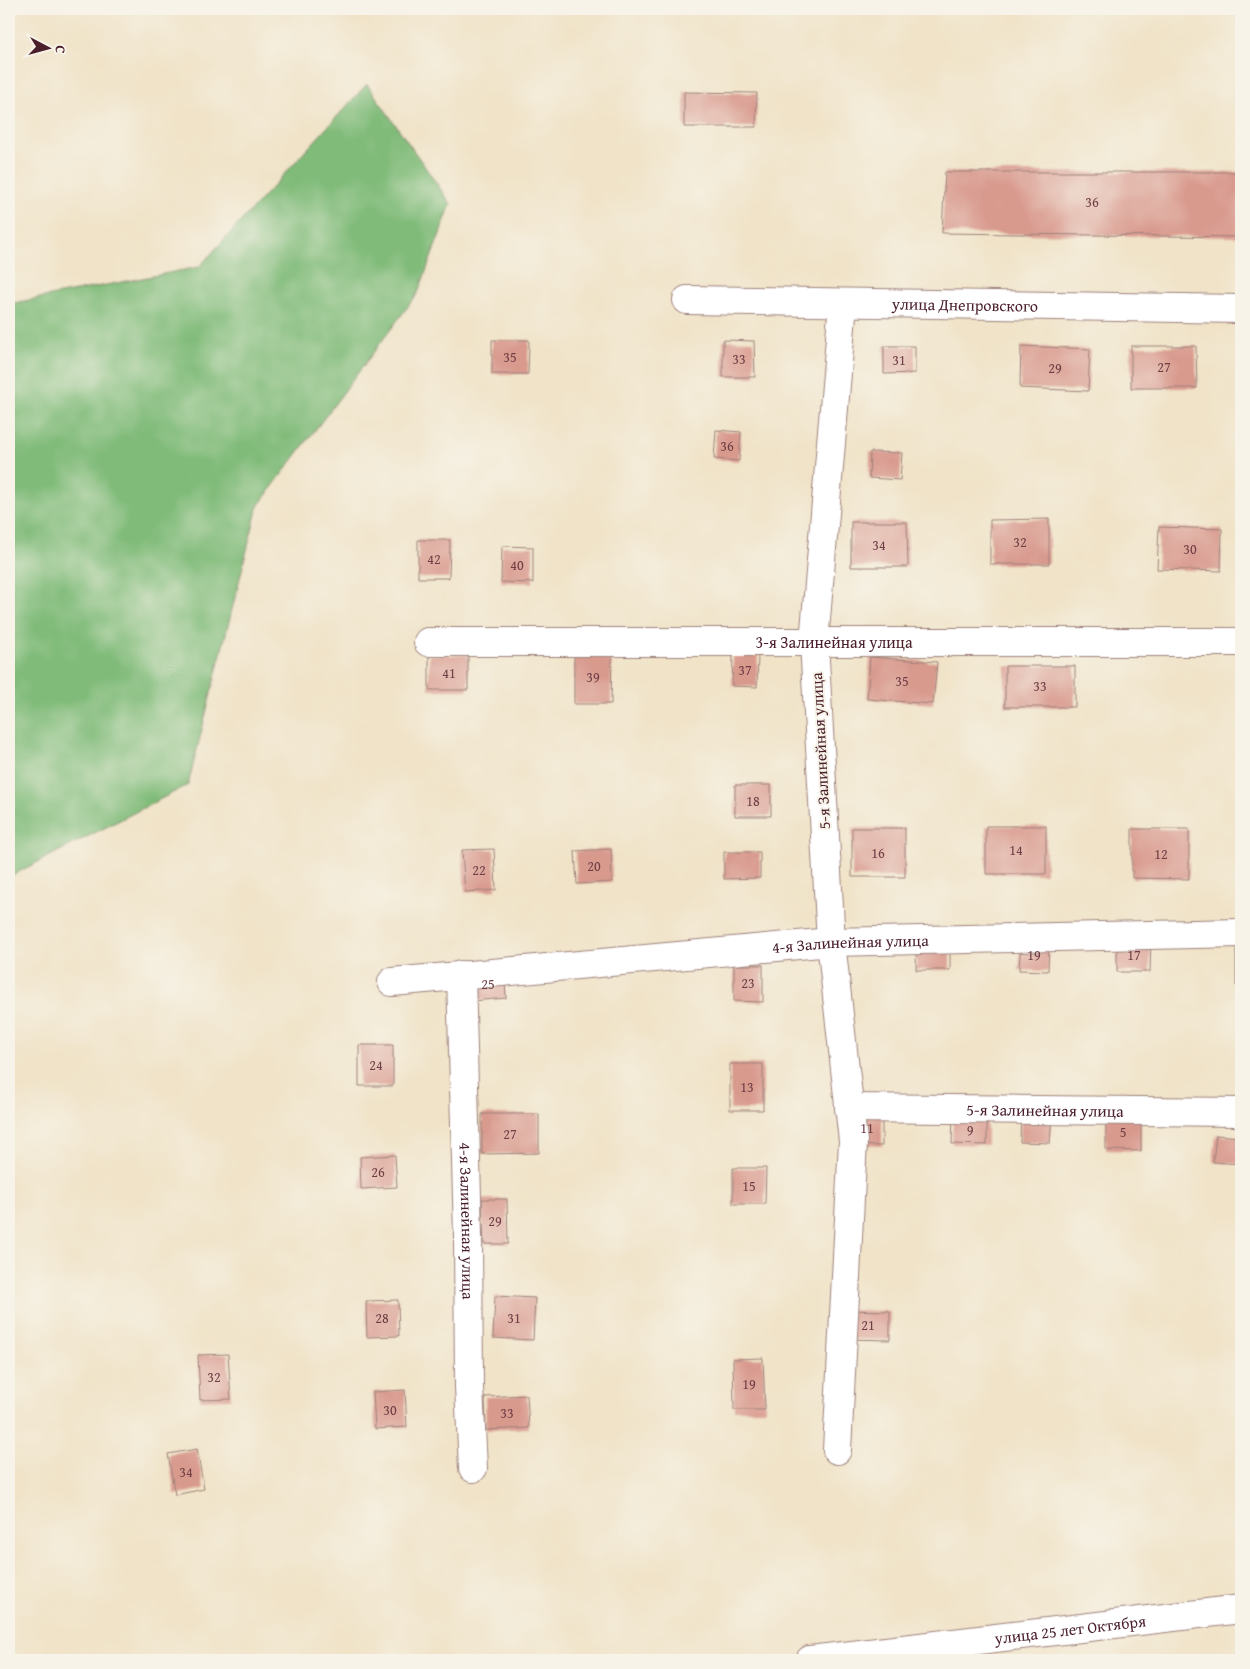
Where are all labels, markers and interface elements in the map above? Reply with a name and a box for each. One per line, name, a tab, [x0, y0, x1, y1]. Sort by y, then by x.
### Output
north arrow	[22, 22, 72, 72]
text: С	[51, 44, 71, 54]
house number: 36	[1085, 192, 1099, 212]
street label: улица Днепровского	[891, 291, 1038, 318]
house number: 35	[503, 347, 517, 367]
house number: 33	[732, 349, 746, 369]
house number: 31	[892, 350, 906, 370]
house number: 27	[1157, 357, 1171, 377]
house number: 29	[1048, 358, 1062, 378]
house number: 36	[720, 436, 734, 456]
house number: 32	[1013, 532, 1027, 552]
house number: 34	[872, 535, 886, 555]
house number: 30	[1183, 539, 1197, 559]
house number: 42	[427, 549, 441, 569]
house number: 40	[510, 555, 524, 575]
street label: 3-я Залинейная улица	[755, 630, 913, 654]
house number: 37	[738, 660, 752, 680]
house number: 41	[442, 663, 456, 683]
house number: 39	[586, 667, 600, 687]
house number: 35	[895, 671, 909, 691]
street label: 5-я Залинейная улица	[804, 672, 836, 830]
house number: 33	[1033, 676, 1047, 696]
house number: 18	[746, 791, 760, 811]
house number: 14	[1009, 840, 1023, 860]
house number: 16	[871, 843, 885, 863]
house number: 12	[1154, 844, 1168, 864]
house number: 20	[587, 856, 601, 876]
house number: 22	[472, 860, 486, 880]
street label: 4-я Залинейная улица	[771, 928, 929, 959]
house number: 19	[1027, 945, 1041, 965]
house number: 17	[1127, 945, 1141, 965]
house number: 23	[741, 973, 755, 993]
house number: 25	[481, 974, 495, 994]
house number: 24	[369, 1055, 383, 1075]
house number: 13	[740, 1077, 754, 1097]
street label: 5-я Залинейная улица	[966, 1097, 1124, 1123]
house number: 11	[860, 1118, 874, 1138]
house number: 9	[967, 1120, 974, 1140]
house number: 5	[1120, 1122, 1126, 1142]
house number: 27	[503, 1124, 517, 1144]
street label: 4-я Залинейная улица	[454, 1142, 480, 1300]
house number: 26	[371, 1162, 385, 1182]
house number: 15	[742, 1176, 756, 1196]
house number: 29	[488, 1211, 502, 1231]
house number: 28	[375, 1308, 389, 1328]
house number: 31	[507, 1308, 521, 1328]
house number: 21	[861, 1315, 875, 1335]
house number: 32	[207, 1367, 221, 1387]
house number: 19	[742, 1374, 756, 1394]
house number: 30	[383, 1400, 397, 1420]
house number: 33	[500, 1403, 514, 1423]
house number: 34	[179, 1462, 193, 1482]
street label: улица 25 лет Октября	[992, 1608, 1147, 1650]

